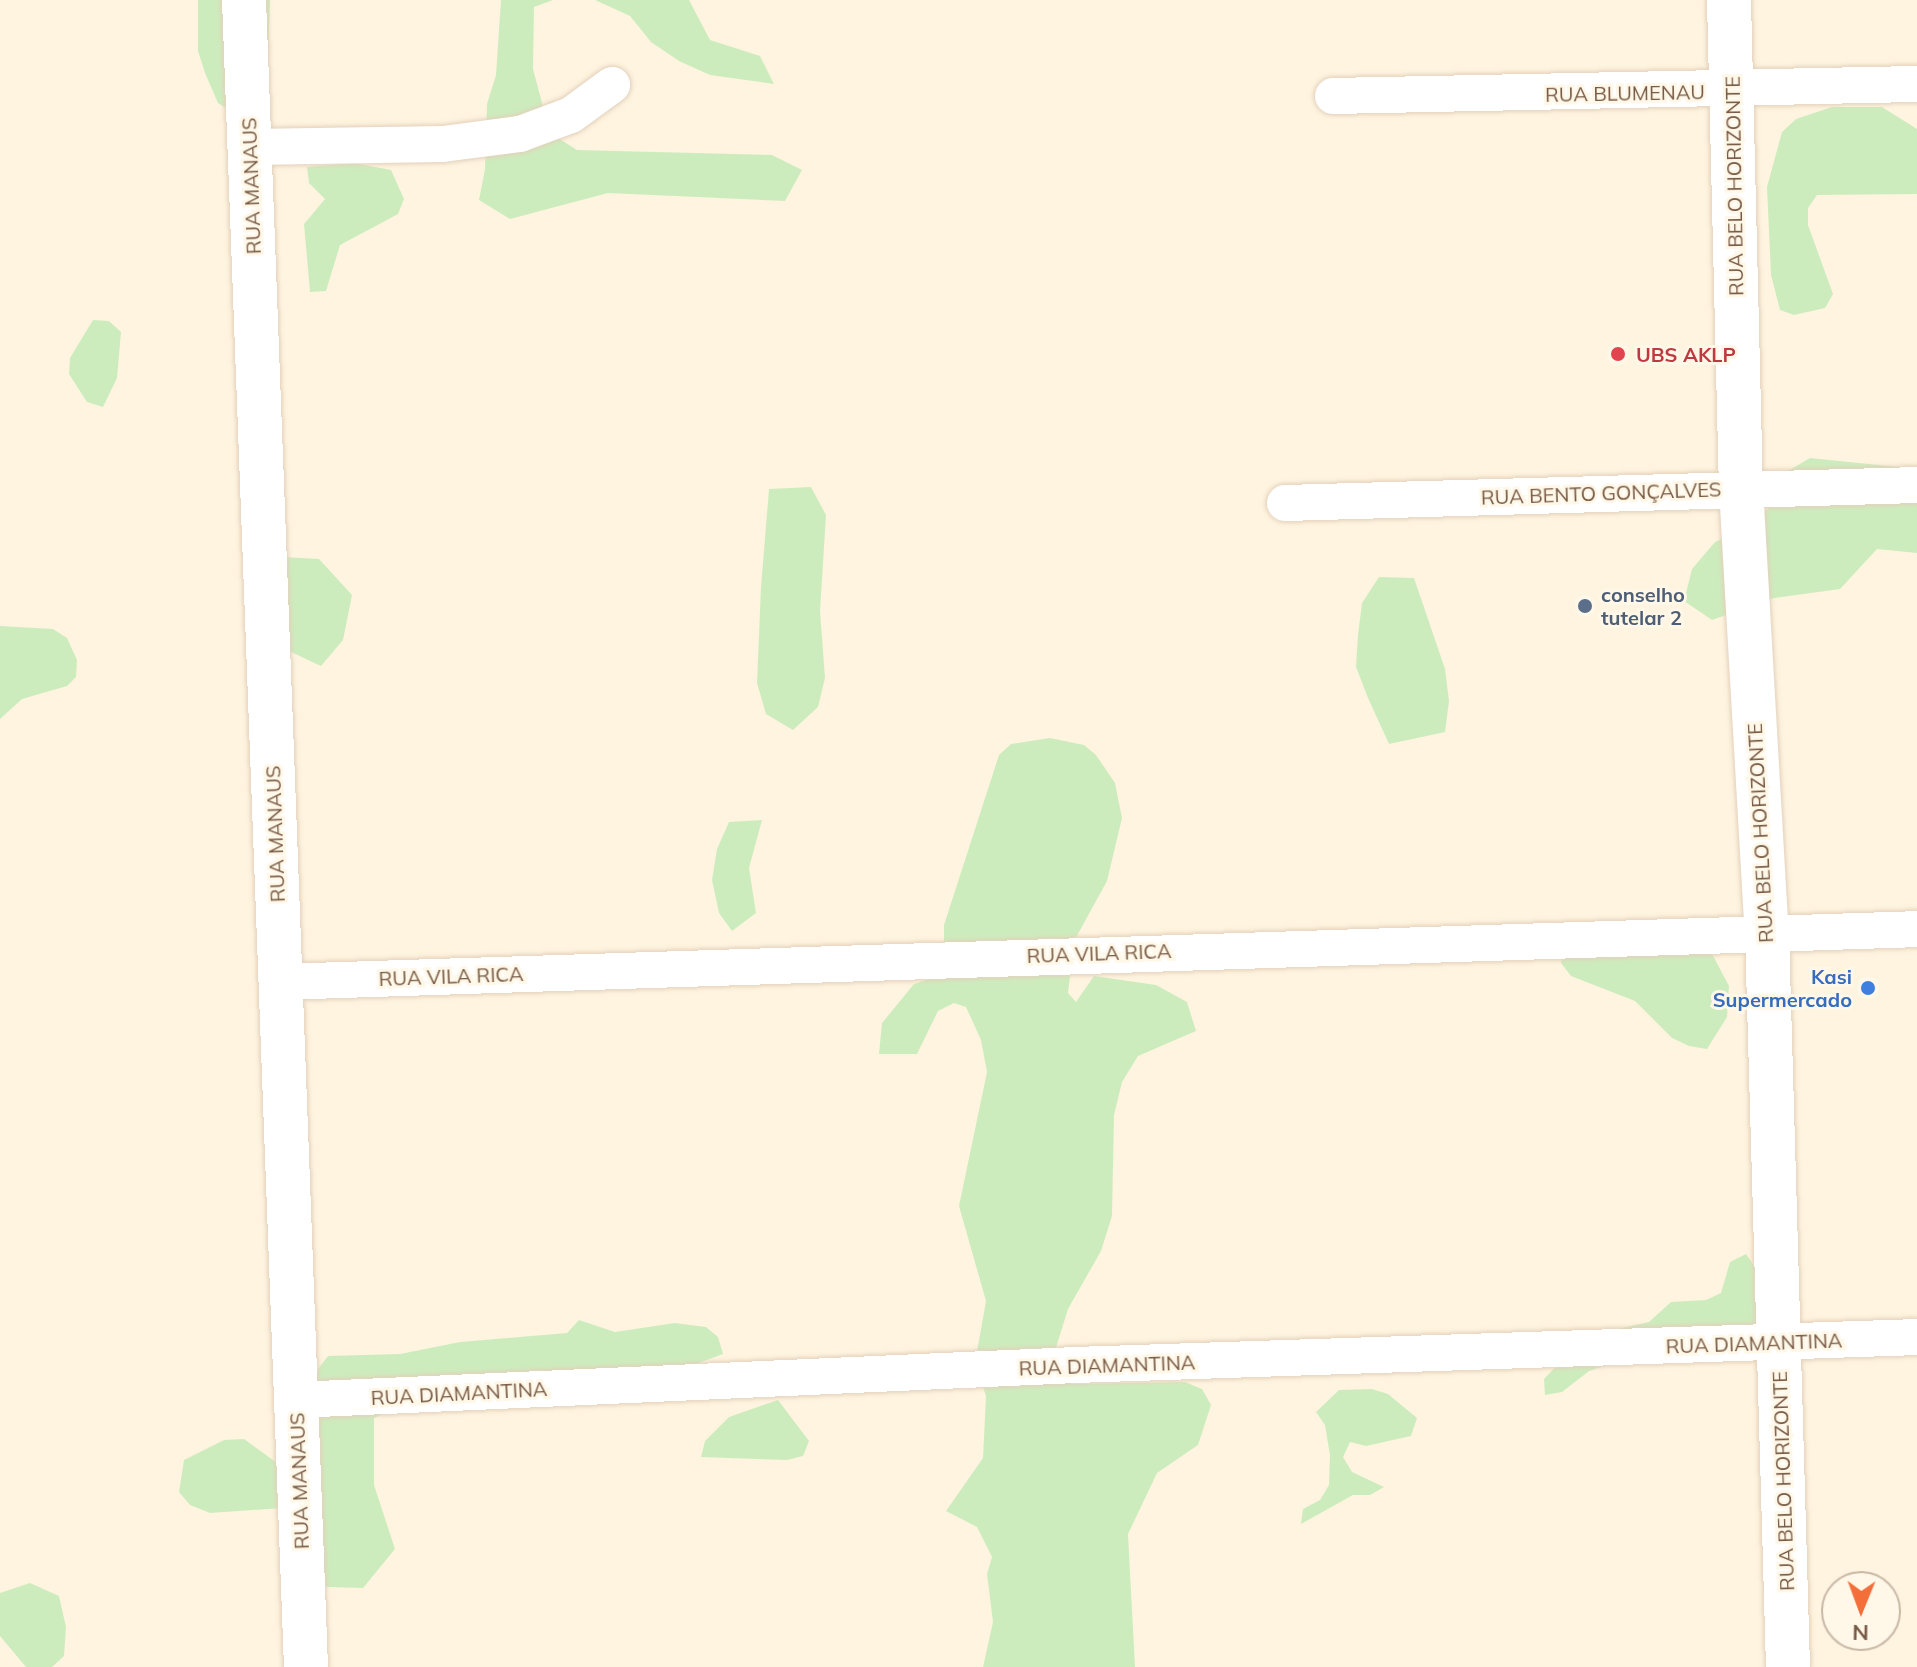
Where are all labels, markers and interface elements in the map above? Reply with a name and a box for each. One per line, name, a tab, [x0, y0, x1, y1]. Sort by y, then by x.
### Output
street label: RUA BELO HORIZONTE	[1720, 76, 1748, 296]
street label: RUA BLUMENAU	[1545, 80, 1705, 106]
street label: RUA MANAUS	[237, 117, 265, 255]
place label: UBS AKLP	[1636, 342, 1736, 366]
marker: UBS AKLP	[1607, 343, 1629, 365]
street label: RUA BENTO GONÇALVES	[1480, 477, 1722, 509]
place label: conselho tutelar 2	[1601, 582, 1685, 629]
marker: conselho tutelar 2	[1576, 597, 1594, 615]
street label: RUA BELO HORIZONTE	[1742, 722, 1778, 944]
street label: RUA MANAUS	[261, 765, 289, 903]
street label: RUA VILA RICA	[1026, 938, 1172, 968]
street label: RUA VILA RICA	[378, 961, 524, 991]
place label: Kasi Supermercado	[1713, 964, 1852, 1011]
marker: Kasi Supermercado	[1859, 979, 1877, 997]
street label: RUA DIAMANTINA	[1665, 1328, 1843, 1358]
street label: RUA DIAMANTINA	[1018, 1350, 1196, 1380]
street label: RUA BELO HORIZONTE	[1767, 1371, 1799, 1591]
street label: RUA DIAMANTINA	[370, 1376, 548, 1410]
street label: RUA MANAUS	[285, 1412, 313, 1550]
north arrow	[1821, 1571, 1901, 1651]
text: N	[1852, 1619, 1869, 1647]

